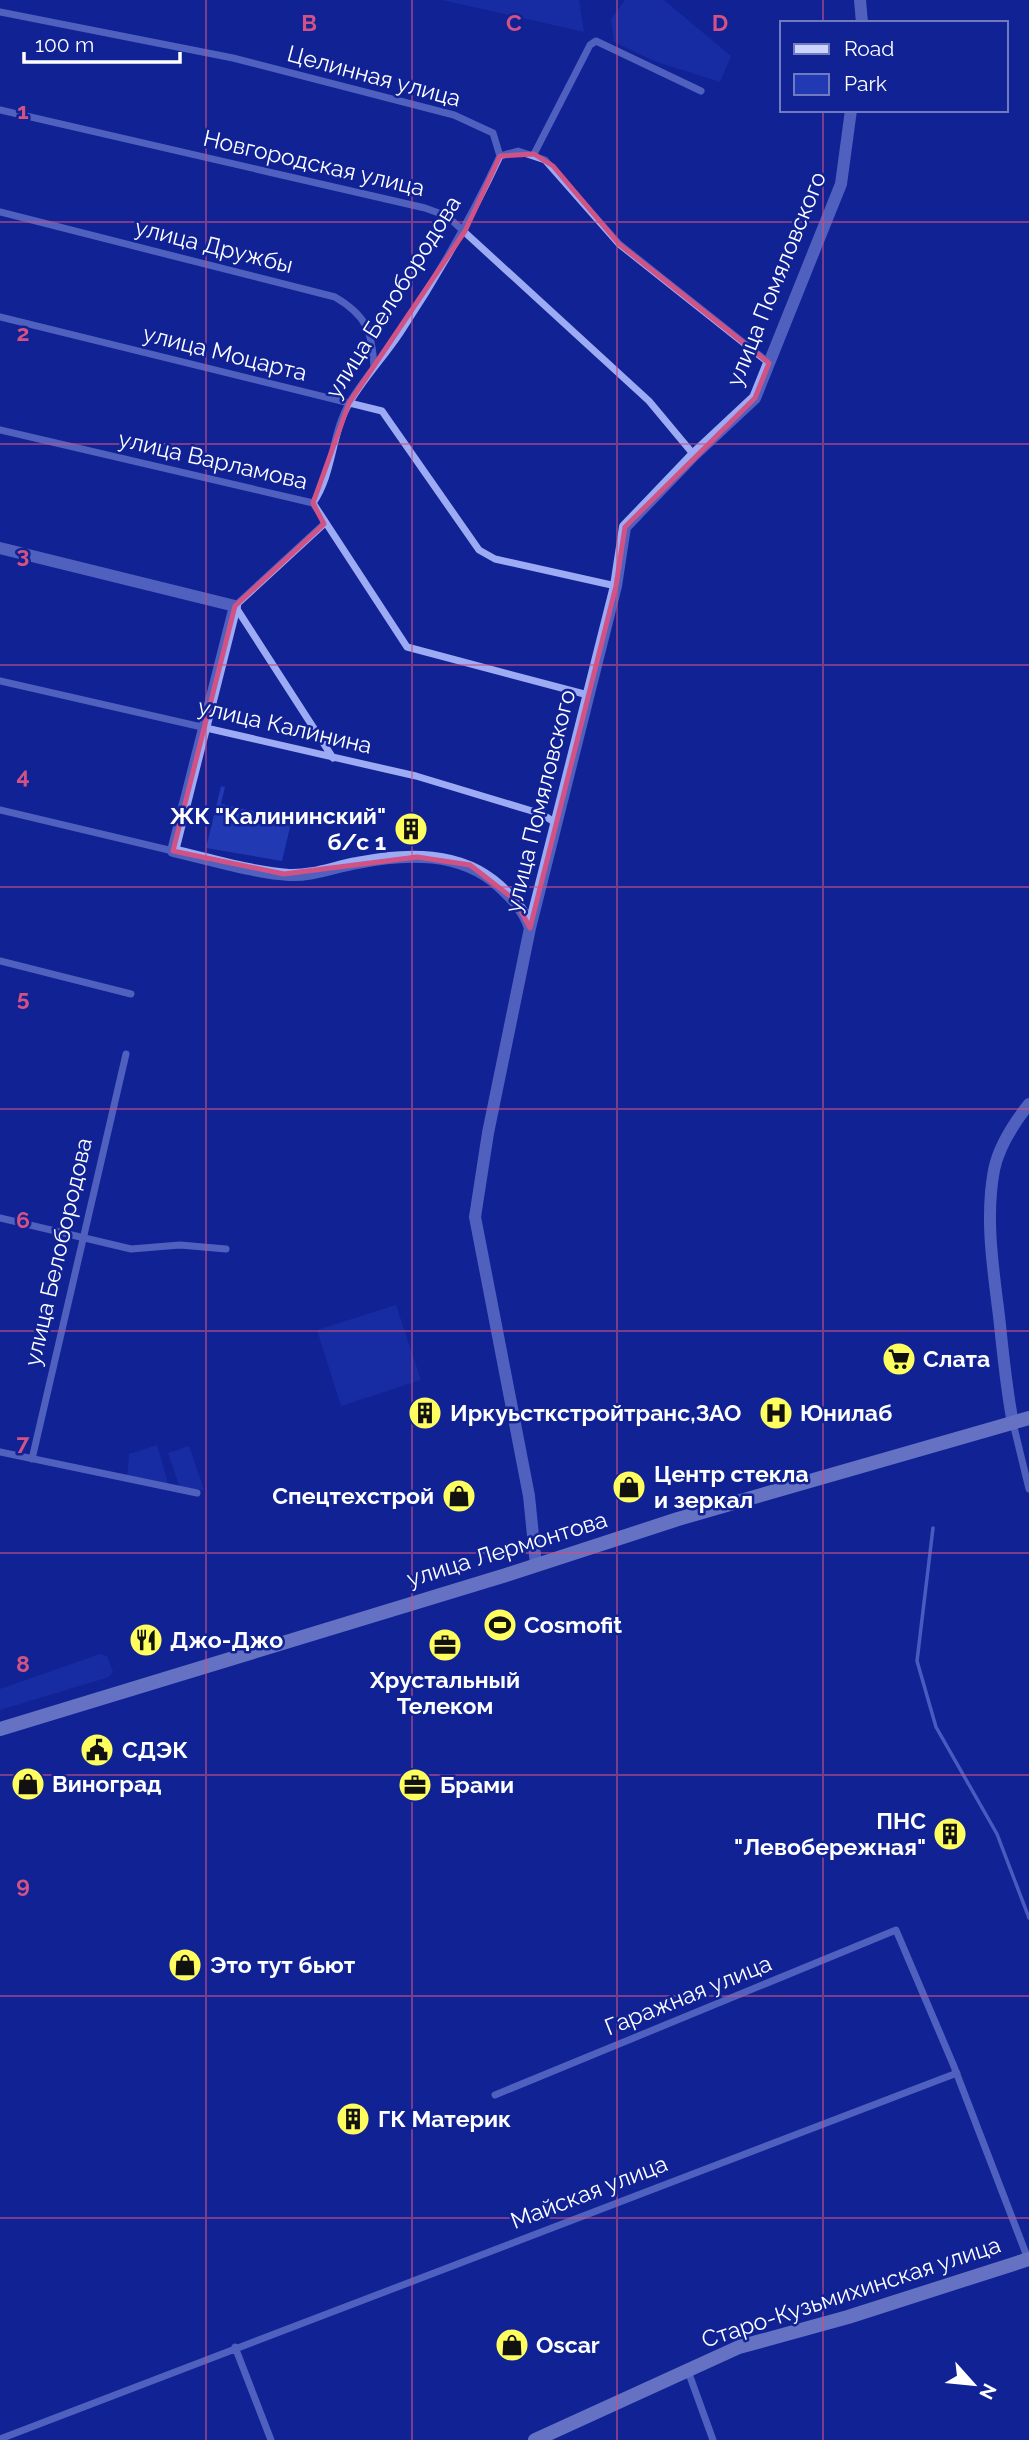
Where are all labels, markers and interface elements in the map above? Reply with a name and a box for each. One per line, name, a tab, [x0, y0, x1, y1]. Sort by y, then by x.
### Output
text: B	[301, 9, 317, 36]
text: C	[506, 9, 522, 36]
text: D	[712, 9, 728, 36]
scale bar	[24, 21, 180, 65]
legend	[780, 21, 1008, 112]
text: 100 m	[35, 32, 94, 57]
text: Road	[844, 36, 894, 61]
street label: Целинная улица	[284, 39, 464, 112]
text: Park	[844, 71, 887, 96]
text: 1	[17, 97, 29, 124]
street label: Новгородская улица	[201, 124, 427, 201]
street label: улица Помяловского	[720, 168, 831, 390]
street label: улица Белобородова	[319, 191, 466, 403]
street label: улица Дружбы	[132, 213, 296, 278]
text: 2	[17, 319, 29, 346]
street label: улица Моцарта	[140, 319, 310, 386]
street label: улица Варламова	[116, 425, 310, 494]
text: 3	[17, 541, 29, 568]
street label: улица Помяловского	[499, 687, 580, 915]
street label: улица Калинина	[195, 692, 375, 759]
text: 4	[16, 762, 30, 789]
place label: ЖК "Калининский" б/с 1	[170, 802, 386, 855]
building icon: ЖК "Калининский" б/с 1	[392, 810, 430, 848]
text: 5	[17, 984, 30, 1011]
street label: улица Белобородова	[18, 1135, 97, 1369]
text: 6	[16, 1206, 30, 1233]
supermarket icon: Слата	[880, 1340, 918, 1378]
place label: Слата	[923, 1345, 990, 1372]
building icon: Иркуьсткстройтранс,ЗАО	[406, 1394, 444, 1432]
hospital icon: Юнилаб	[757, 1394, 795, 1432]
place label: Иркуьсткстройтранс,ЗАО	[450, 1399, 741, 1426]
place label: Юнилаб	[800, 1399, 892, 1426]
text: 7	[17, 1428, 30, 1455]
place label: Центр стекла и зеркал	[654, 1460, 809, 1513]
shop icon: Центр стекла и зеркал	[610, 1468, 648, 1506]
shop icon: Спецтехстрой	[440, 1477, 478, 1515]
place label: Спецтехстрой	[272, 1482, 434, 1509]
street label: улица Лермонтова	[403, 1505, 610, 1592]
sports icon: Cosmofit	[481, 1606, 519, 1644]
place label: Cosmofit	[524, 1611, 622, 1638]
restaurant icon: Джо-Джо	[127, 1621, 165, 1659]
place label: Джо-Джо	[170, 1626, 283, 1653]
office icon: Хрустальный Телеком	[426, 1626, 464, 1664]
text: 8	[16, 1650, 30, 1677]
place label: Хрустальный Телеком	[369, 1666, 520, 1719]
public building icon: СДЭК	[78, 1731, 116, 1769]
place label: СДЭК	[122, 1736, 188, 1763]
shop icon: Виноград	[9, 1765, 47, 1803]
office icon: Брами	[396, 1766, 434, 1804]
place label: Виноград	[52, 1770, 162, 1797]
place label: Брами	[440, 1771, 514, 1798]
place label: ПНС "Левобережная"	[734, 1807, 926, 1860]
building icon: ПНС "Левобережная"	[931, 1815, 969, 1853]
text: 9	[16, 1871, 30, 1898]
shop icon: Это тут бьют	[166, 1946, 204, 1984]
street label: Гаражная улица	[600, 1949, 775, 2040]
place label: Это тут бьют	[210, 1951, 356, 1978]
building icon: ГК Материк	[334, 2100, 372, 2138]
place label: ГК Материк	[378, 2105, 511, 2132]
street label: Майская улица	[507, 2149, 671, 2234]
street label: Старо-Кузьмихинская улица	[698, 2230, 1004, 2353]
shop icon: Oscar	[493, 2326, 531, 2364]
place label: Oscar	[536, 2331, 600, 2358]
north arrow	[938, 2349, 1008, 2419]
text: N	[975, 2380, 1001, 2403]

